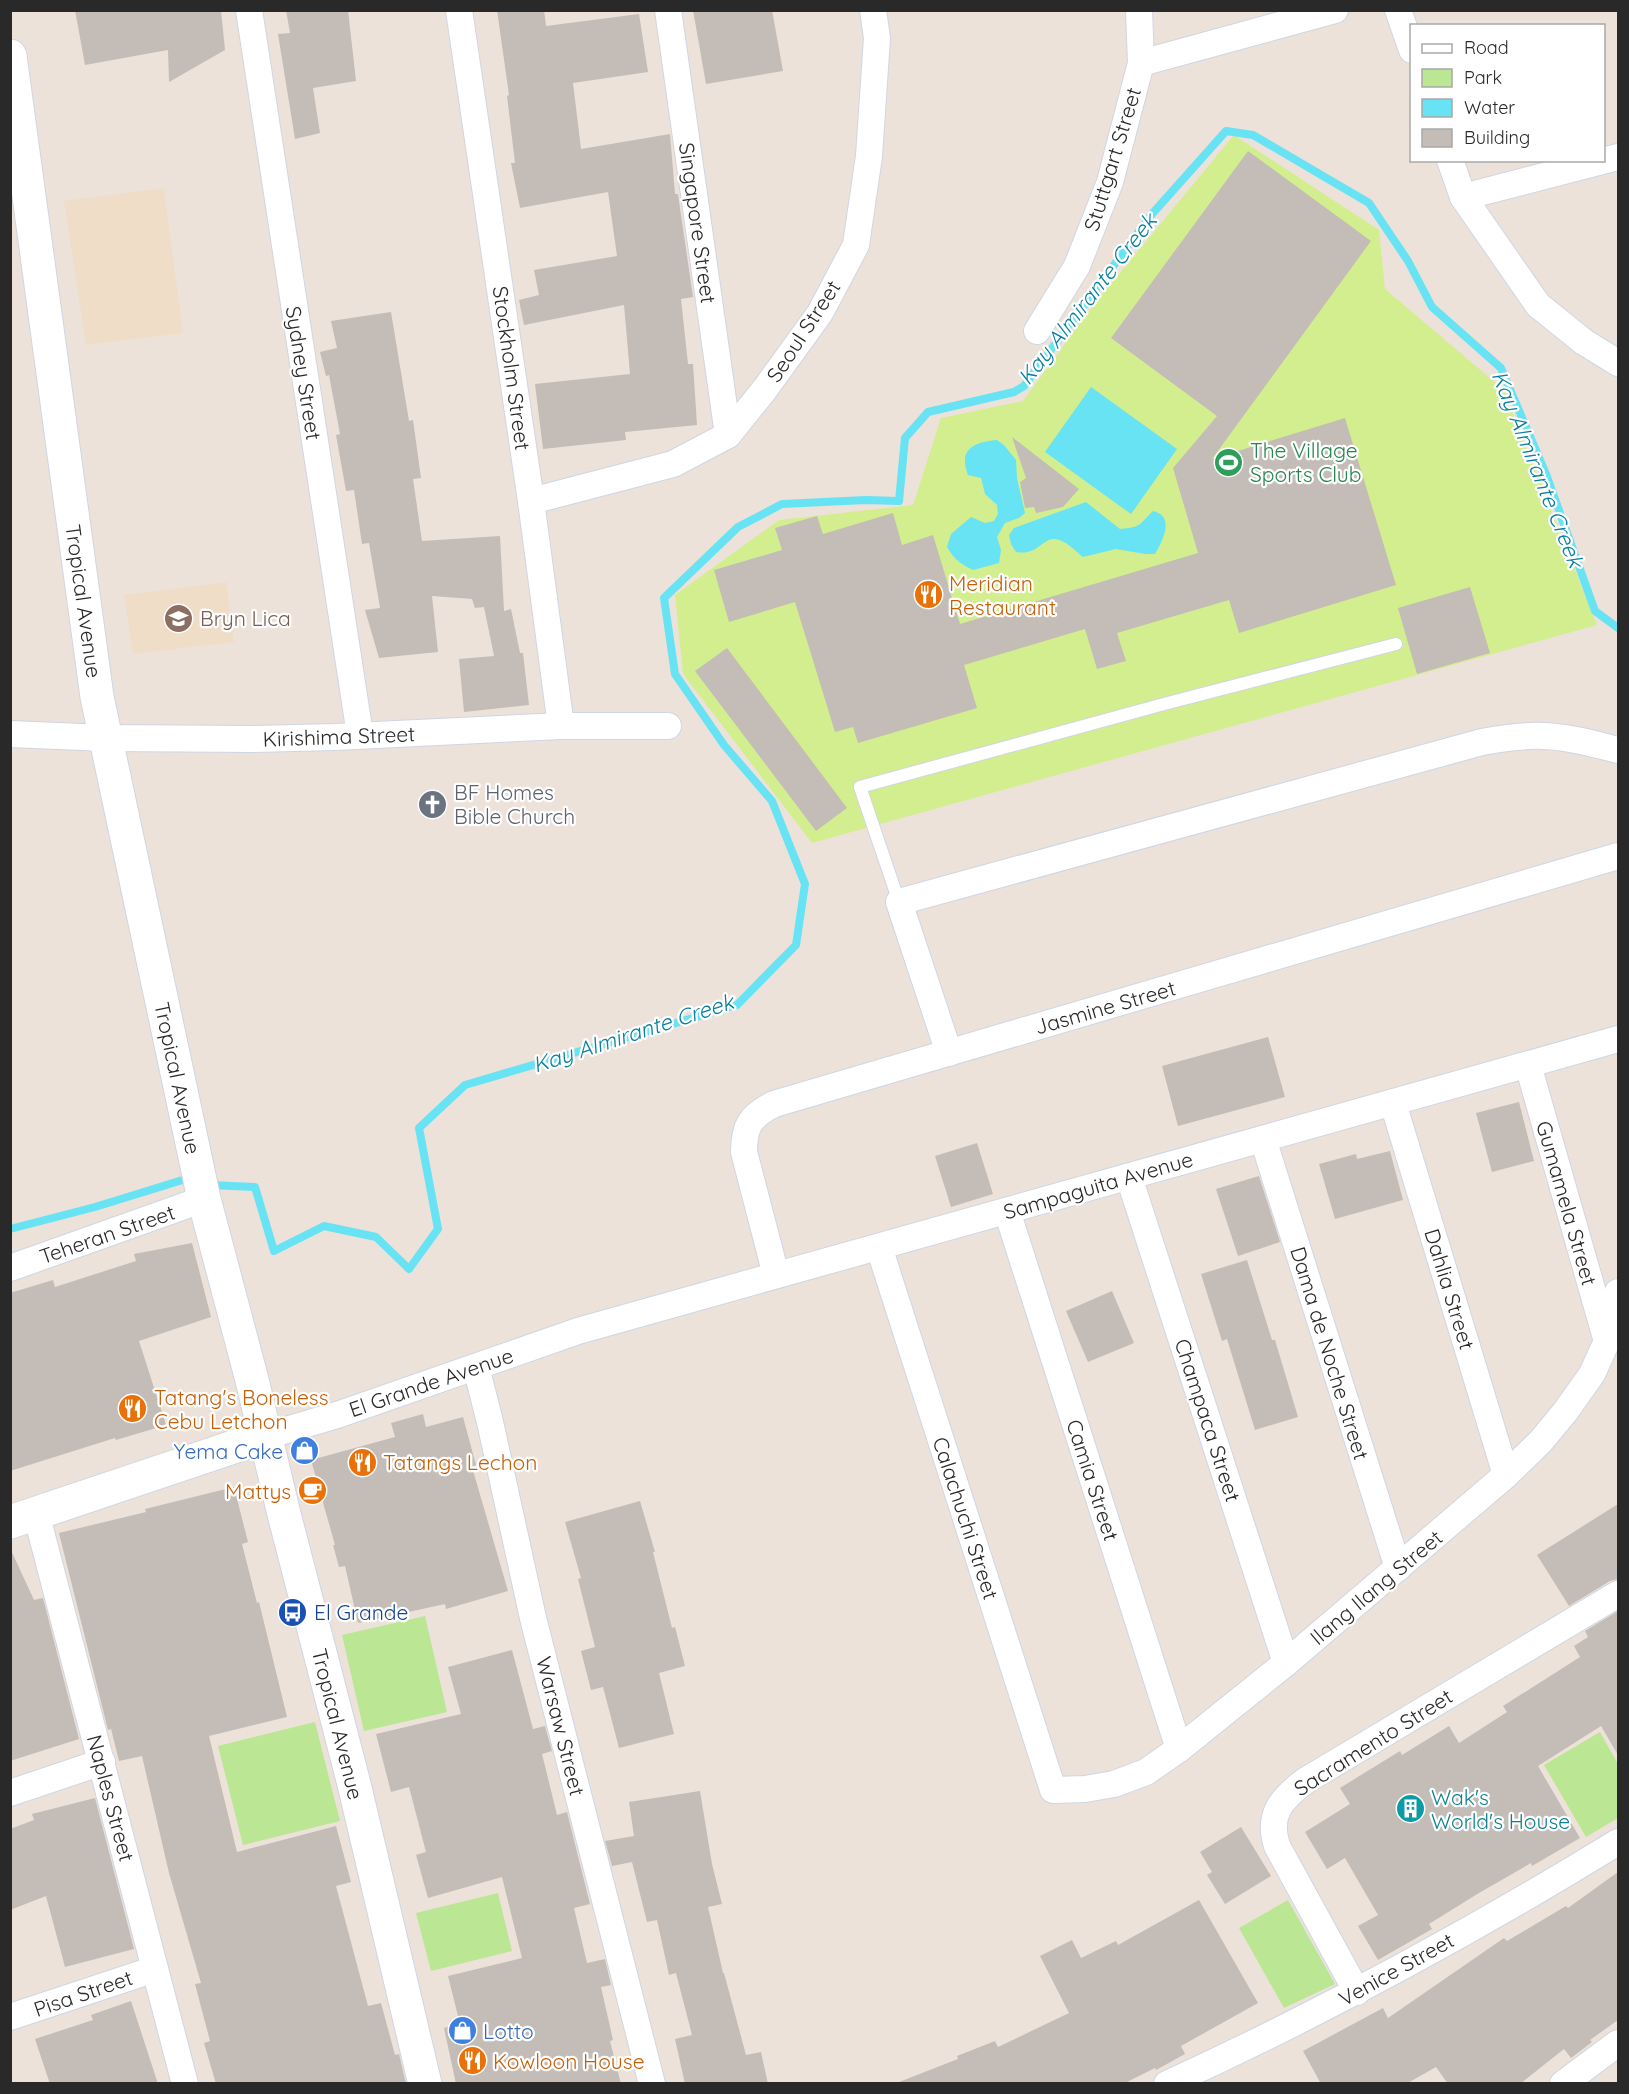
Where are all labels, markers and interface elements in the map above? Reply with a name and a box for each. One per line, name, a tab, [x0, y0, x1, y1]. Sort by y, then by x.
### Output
legend	[1410, 24, 1605, 162]
text: Road	[1464, 36, 1509, 59]
text: Park	[1464, 66, 1502, 89]
street label: Stuttgart Street	[1078, 84, 1146, 234]
text: Water	[1464, 96, 1515, 119]
text: Building	[1464, 126, 1530, 149]
street label: Singapore Street	[674, 141, 722, 305]
water label: Kay Almirante Creek	[1011, 206, 1164, 390]
street label: Seoul Street	[760, 275, 846, 387]
street label: Stockholm Street	[488, 284, 536, 452]
street label: Sydney Street	[281, 304, 327, 442]
water label: Kay Almirante Creek	[1486, 367, 1591, 574]
place label: The Village Sports Club	[1250, 437, 1362, 487]
sports icon: The Village Sports Club	[1213, 446, 1245, 478]
street label: Tropical Avenue	[60, 522, 108, 680]
place label: Meridian Restaurant	[949, 570, 1056, 620]
restaurant icon: Meridian Restaurant	[912, 579, 944, 611]
school or university icon: Bryn Lica	[163, 602, 195, 634]
place label: Bryn Lica	[200, 605, 291, 631]
street label: Kirishima Street	[262, 720, 416, 752]
place label: BF Homes Bible Church	[454, 779, 575, 829]
church icon: BF Homes Bible Church	[417, 788, 449, 820]
street label: Jasmine Street	[1032, 974, 1178, 1040]
water label: Kay Almirante Creek	[529, 987, 739, 1079]
street label: Tropical Avenue	[149, 1000, 207, 1156]
street label: Gumamela Street	[1531, 1118, 1603, 1288]
street label: Sampaguita Avenue	[1000, 1146, 1196, 1224]
street label: Teheran Street	[36, 1199, 178, 1269]
street label: Dahlia Street	[1419, 1225, 1481, 1353]
street label: Dama de Noche Street	[1285, 1243, 1375, 1463]
street label: Champaca Street	[1169, 1335, 1247, 1505]
street label: El Grande Avenue	[345, 1342, 517, 1422]
place label: Tatang's Boneless Cebu Letchon	[154, 1384, 329, 1434]
restaurant icon: Tatang's Boneless Cebu Letchon	[117, 1393, 149, 1425]
street label: Camia Street	[1061, 1416, 1125, 1544]
street label: Calachuchi Street	[927, 1434, 1005, 1602]
shop icon: Yema Cake	[288, 1435, 320, 1467]
place label: Yema Cake	[174, 1438, 283, 1464]
restaurant icon: Tatangs Lechon	[346, 1446, 378, 1478]
place label: Tatangs Lechon	[383, 1449, 537, 1475]
cafe icon: Mattys	[296, 1475, 328, 1507]
place label: Mattys	[225, 1478, 291, 1504]
street label: Ilang Ilang Street	[1304, 1524, 1448, 1650]
bus stop icon: El Grande	[277, 1596, 309, 1628]
place label: El Grande	[314, 1599, 408, 1625]
street label: Tropical Avenue	[307, 1646, 369, 1802]
street label: Warsaw Street	[531, 1654, 591, 1798]
street label: Sacramento Street	[1289, 1683, 1457, 1801]
street label: Naples Street	[82, 1732, 140, 1864]
place label: Wak's World's House	[1431, 1784, 1570, 1834]
building icon: Wak's World's House	[1394, 1793, 1426, 1825]
street label: Venice Street	[1334, 1927, 1458, 2011]
street label: Pisa Street	[30, 1964, 136, 2022]
shop icon: Lotto	[446, 2015, 478, 2047]
place label: Lotto	[483, 2018, 534, 2044]
restaurant icon: Kowloon House	[456, 2045, 488, 2077]
place label: Kowloon House	[493, 2048, 645, 2074]

